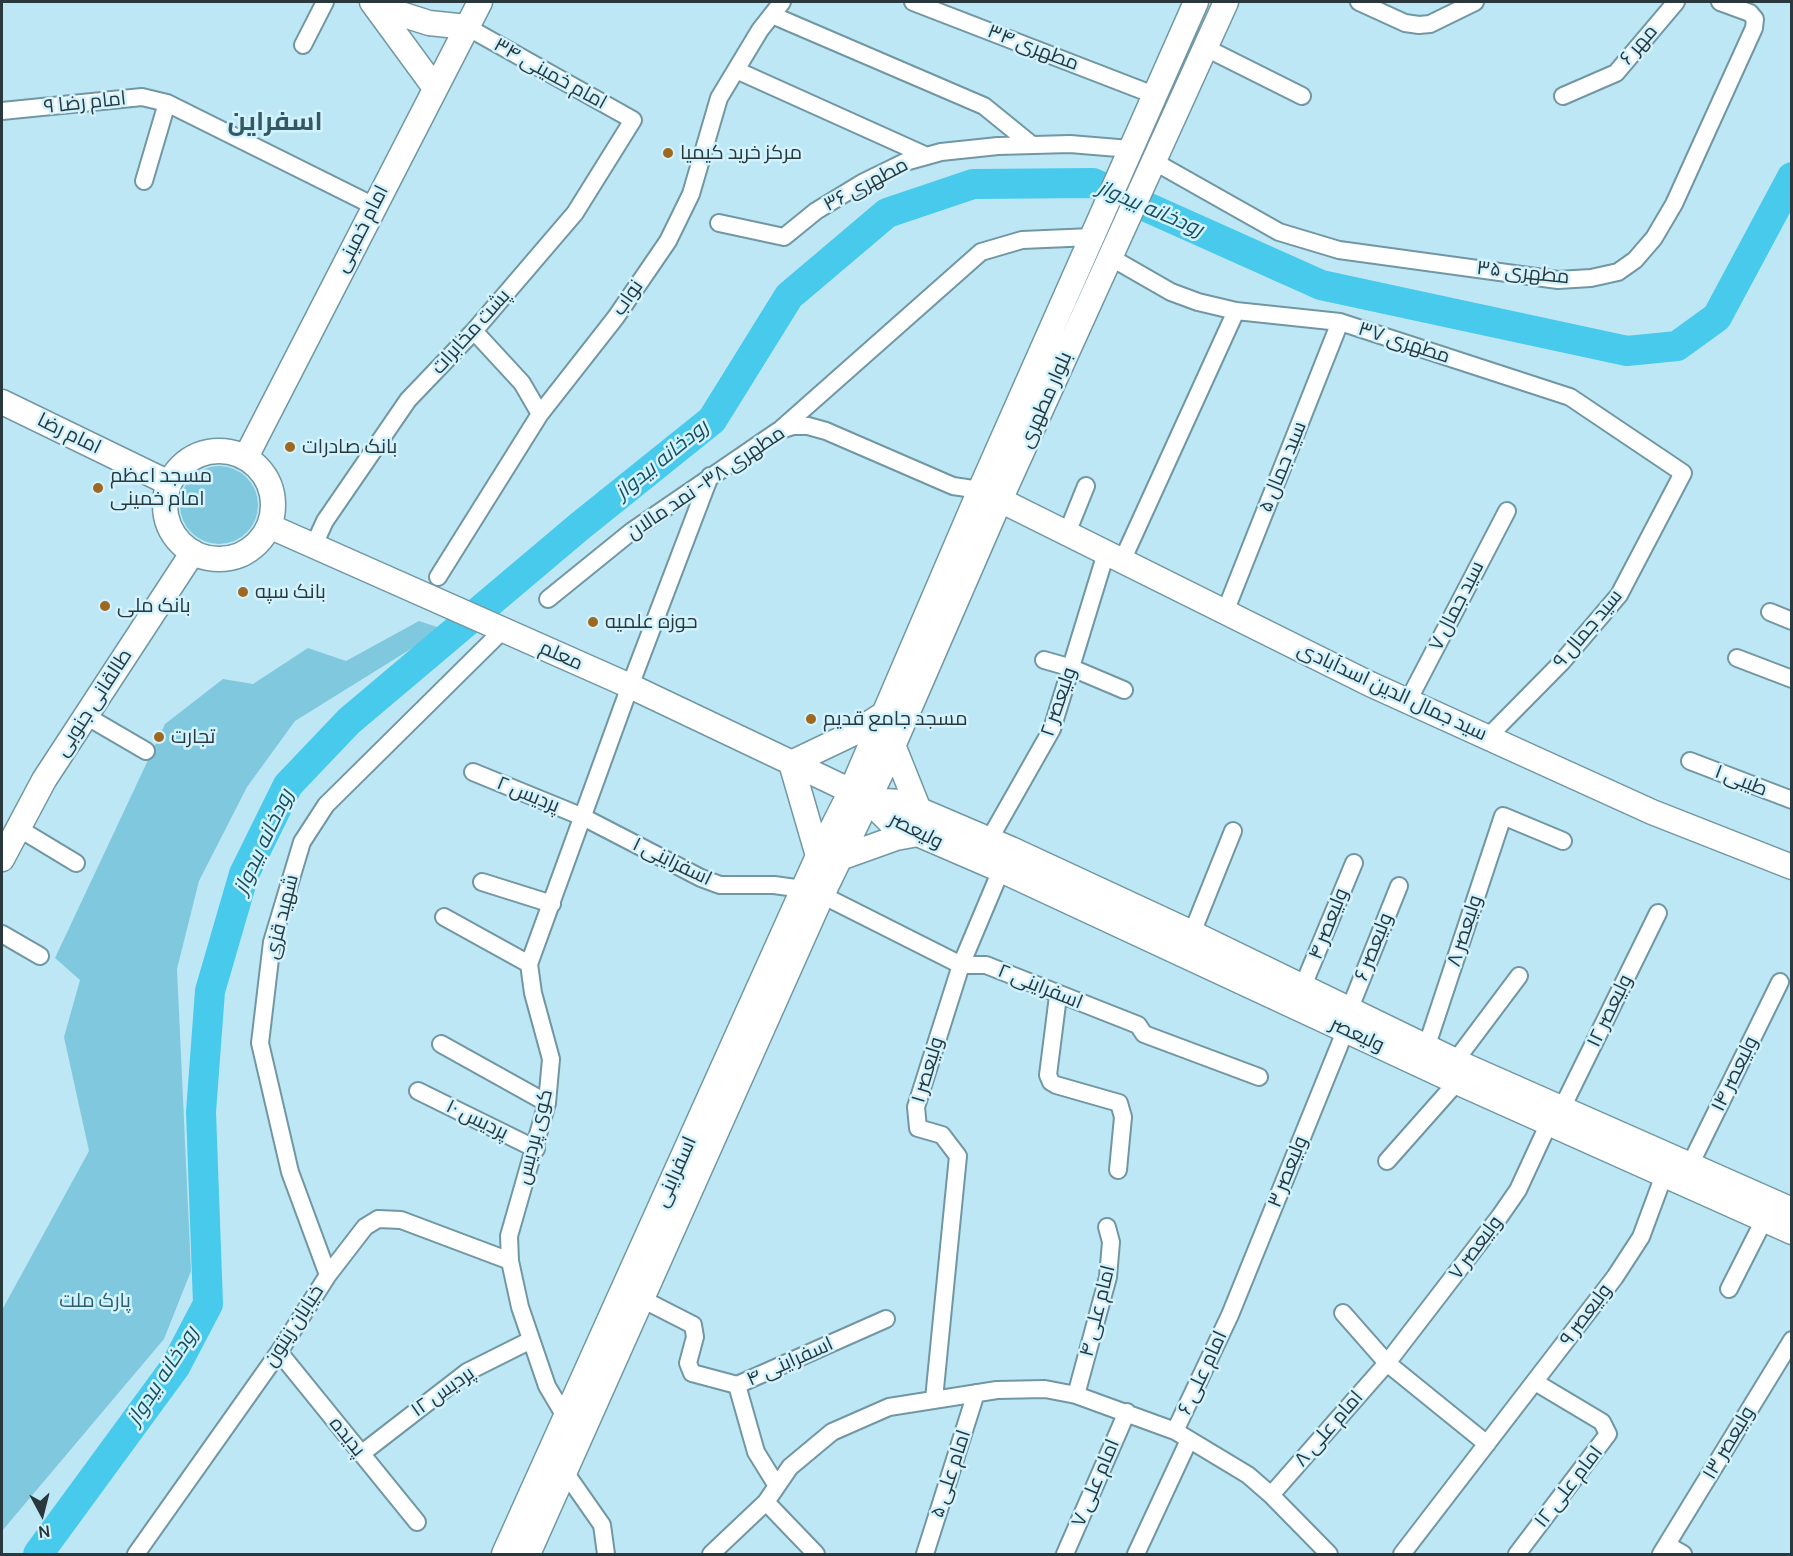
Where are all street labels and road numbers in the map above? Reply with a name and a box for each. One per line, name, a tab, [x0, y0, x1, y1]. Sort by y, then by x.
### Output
street label: مطهری ۳۴	[984, 20, 1082, 76]
street label: مهر ۶	[1615, 20, 1663, 70]
street label: امام خمینی ۳۴	[489, 33, 611, 115]
street label: امام رضا ۹	[43, 87, 127, 119]
street label: مطهری ۳۶	[820, 153, 912, 217]
street label: امام خمینی	[330, 181, 394, 277]
street label: مطهری ۳۵	[1475, 256, 1571, 290]
street label: نواب	[607, 276, 649, 320]
street label: پشت مخابرات	[427, 285, 515, 379]
street label: مطهری ۳۷	[1355, 317, 1453, 369]
street label: بلوار مطهری	[1014, 348, 1078, 452]
street label: امام رضا	[33, 408, 105, 460]
street label: سید جمال ۵	[1254, 418, 1312, 516]
street label: مطهری ۳۸- نمد مالان	[622, 421, 790, 545]
street label: سید جمال ۷	[1424, 557, 1490, 655]
street label: سید جمال ۹	[1548, 585, 1628, 673]
street label: معلم	[536, 636, 586, 676]
street label: سید جمال الدین اسدآبادی	[1293, 637, 1491, 747]
street label: طالقانی جنوبی	[50, 645, 138, 761]
street label: ولیعصر ۲	[1036, 664, 1082, 740]
street label: طیبی ۱	[1711, 760, 1771, 802]
street label: پردیس ۲	[493, 772, 563, 818]
street label: ولیعصر	[885, 807, 947, 855]
street label: اسفراینی ۱	[628, 833, 716, 891]
street label: شهید قزی	[260, 872, 304, 962]
street label: ولیعصر ۴	[1304, 885, 1354, 963]
street label: ولیعصر ۸	[1442, 892, 1488, 970]
street label: ولیعصر ۶	[1350, 910, 1398, 984]
street label: اسفراینی ۲	[994, 959, 1086, 1015]
street label: ولیعصر ۱۲	[1582, 971, 1638, 1051]
street label: ولیعصر	[1326, 1012, 1388, 1058]
street label: ولیعصر ۱۴	[1706, 1032, 1764, 1116]
street label: ولیعصر ۱	[907, 1034, 949, 1106]
street label: کوی پردیس	[512, 1087, 558, 1187]
street label: پردیس ۱۰	[442, 1095, 512, 1145]
street label: اسفراینی	[650, 1133, 702, 1211]
street label: ولیعصر ۳	[1263, 1133, 1313, 1211]
street label: ولیعصر ۷	[1444, 1211, 1508, 1285]
street label: امام علی ۴	[1075, 1263, 1121, 1359]
street label: ولیعصر ۹	[1555, 1279, 1617, 1351]
street label: خیابان زیتون	[259, 1281, 329, 1371]
street label: امام علی ۶	[1173, 1327, 1233, 1419]
street label: اسفراینی ۴	[743, 1332, 837, 1392]
street label: پردیس ۱۲	[407, 1362, 479, 1422]
street label: امام علی ۸	[1290, 1386, 1368, 1472]
street label: ولیعصر ۱۳	[1698, 1402, 1760, 1484]
street label: پدیده	[324, 1412, 370, 1462]
street label: امام علی ۵	[925, 1427, 977, 1521]
street label: امام علی ۷	[1067, 1436, 1125, 1530]
street label: امام علی ۱۲	[1530, 1441, 1608, 1533]

